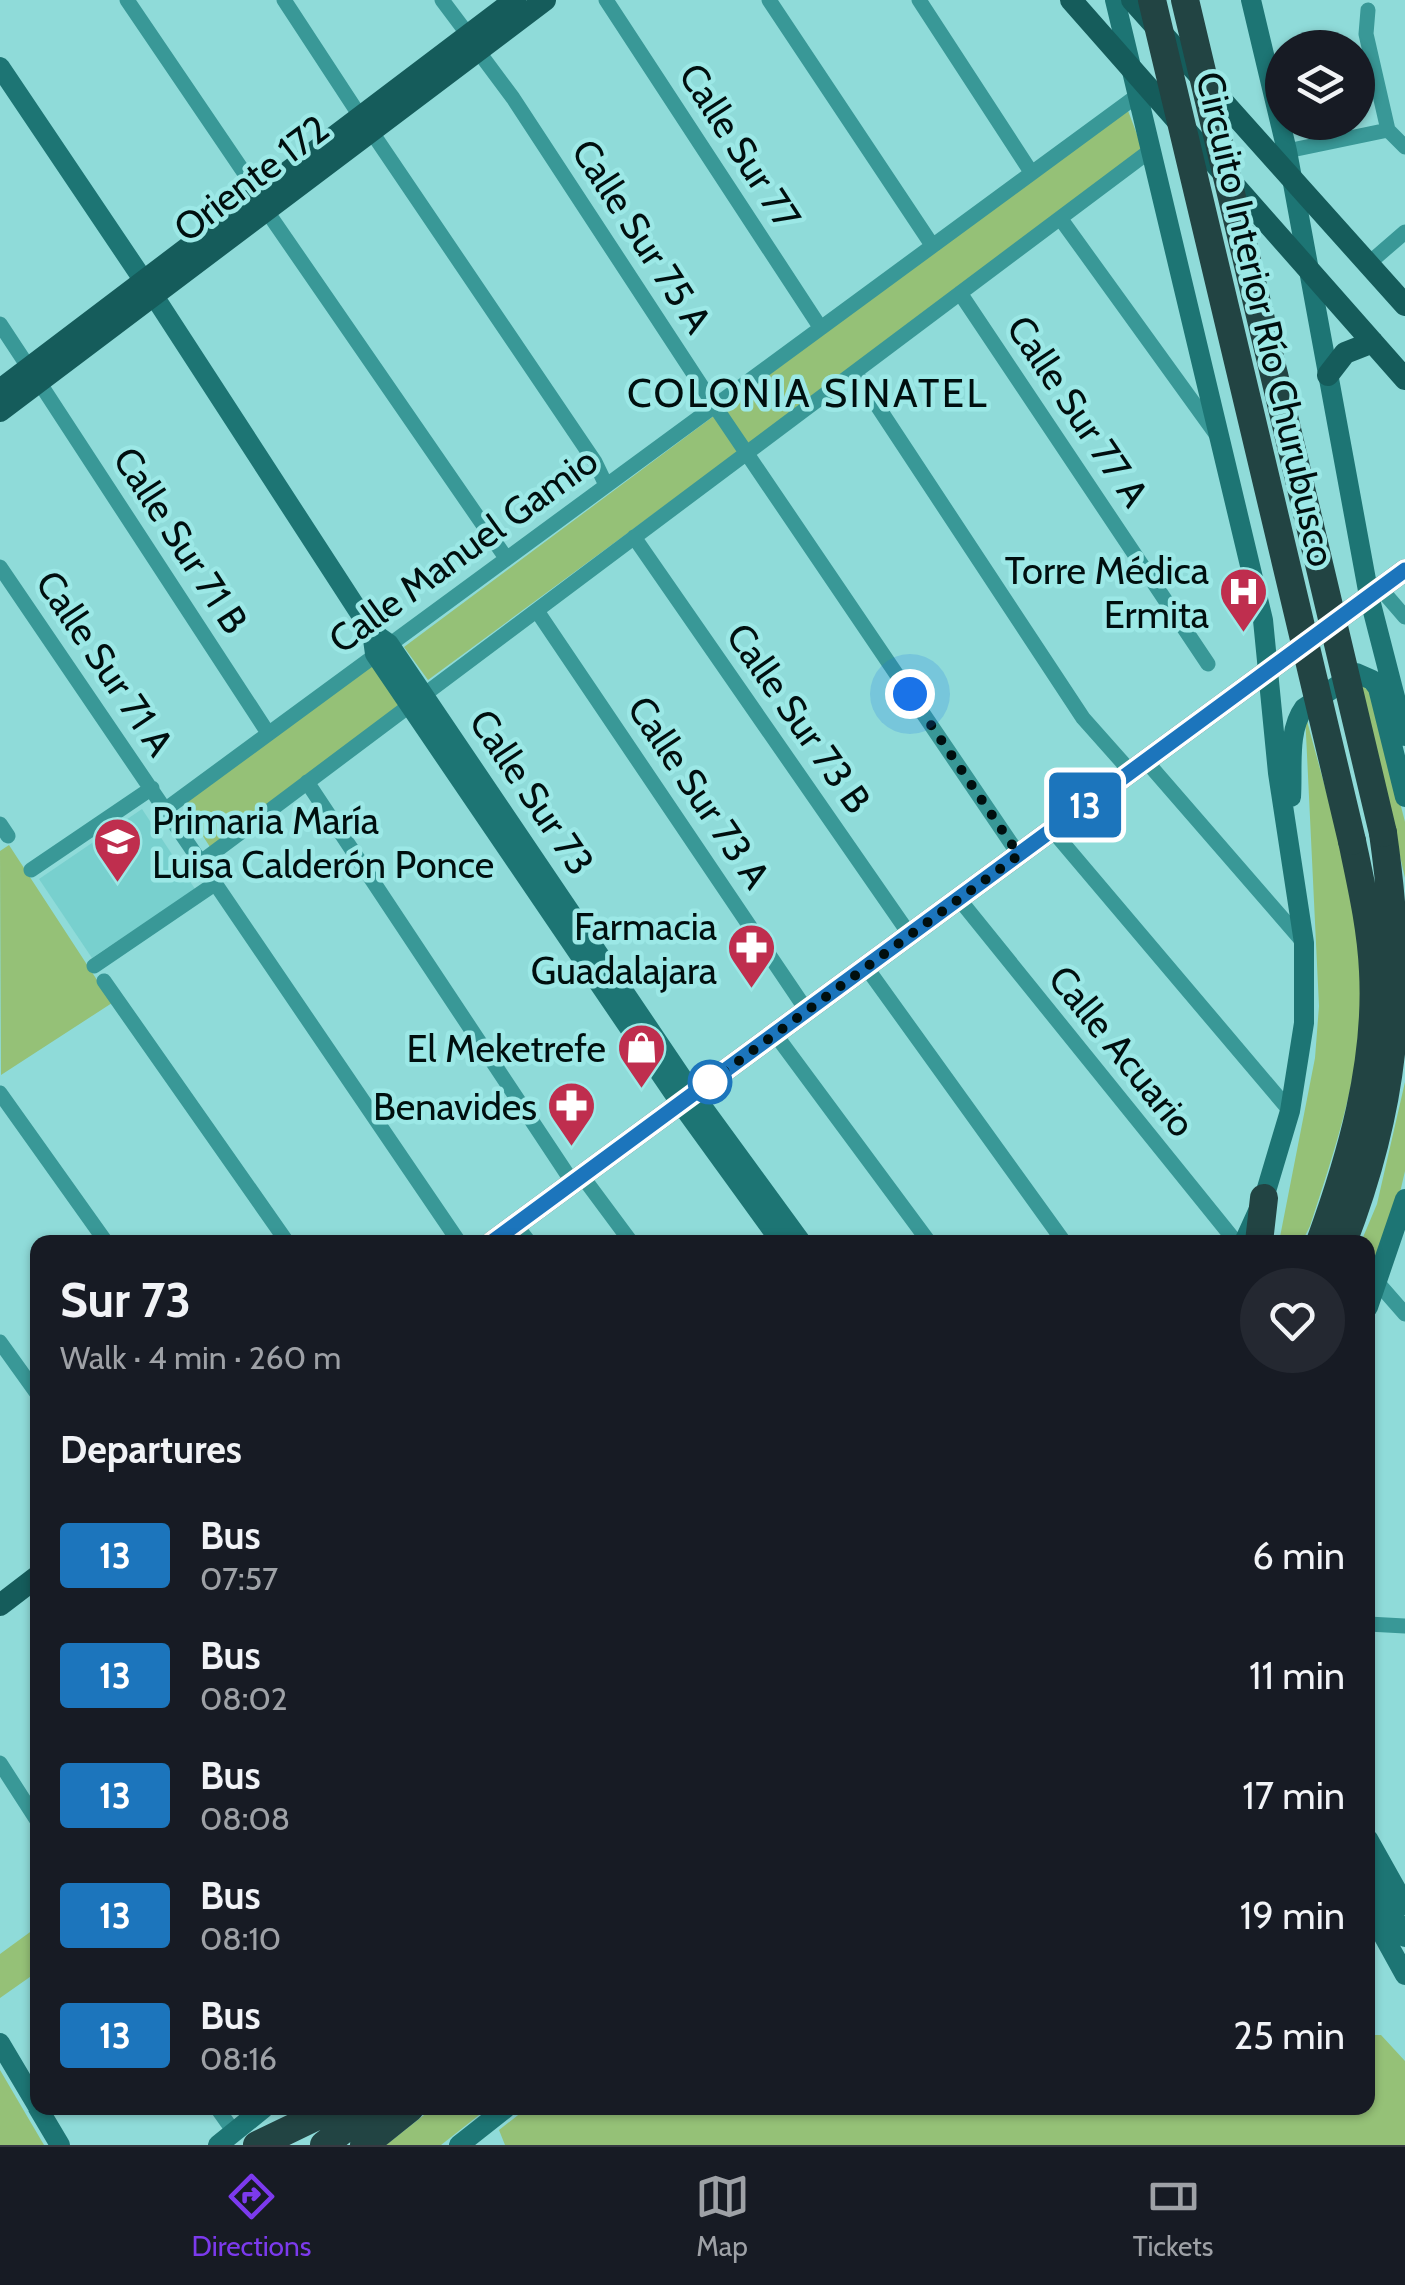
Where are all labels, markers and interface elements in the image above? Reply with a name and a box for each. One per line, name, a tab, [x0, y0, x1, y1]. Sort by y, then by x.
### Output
map controls	[1265, 30, 1375, 140]
button: layers	[1265, 30, 1375, 140]
street label: Calle Sur 77	[669, 54, 811, 238]
street label: Circuito Interior Río Churubusco	[1186, 67, 1346, 571]
street label: Oriente 172	[164, 105, 338, 251]
street label: Calle Sur 75 A	[562, 130, 722, 342]
street label: Calle Sur 77 A	[997, 307, 1159, 516]
district label: COLONIA SINATEL	[627, 368, 989, 417]
street label: Calle Manuel Gamio	[320, 437, 606, 663]
street label: Calle Sur 71 B	[103, 438, 259, 642]
place label: Torre Médica Ermita	[1005, 547, 1209, 638]
street label: Calle Sur 71 A	[26, 561, 184, 765]
hospital icon: Torre Médica Ermita	[1218, 566, 1270, 634]
street label: Calle Sur 73 B	[716, 614, 882, 822]
your location	[885, 669, 935, 719]
street label: Calle Sur 73 A	[618, 687, 781, 897]
street label: Calle Sur 73	[460, 700, 604, 884]
line badge: 13	[1040, 772, 1130, 838]
text: 13	[1069, 784, 1101, 827]
place label: Primaria María Luisa Calderón Ponce	[152, 797, 494, 888]
school or university icon: Primaria María Luisa Calderón Ponce	[91, 816, 143, 884]
place label: Farmacia Guadalajara	[531, 903, 717, 994]
pharmacy icon: Farmacia Guadalajara	[726, 922, 778, 990]
street label: Calle Acuario	[1039, 956, 1205, 1146]
shop icon: El Meketrefe	[615, 1022, 667, 1090]
place label: El Meketrefe	[406, 1025, 606, 1072]
unlabelled marker	[689, 1061, 731, 1103]
pharmacy icon: Benavides	[546, 1080, 598, 1148]
place label: Benavides	[373, 1083, 537, 1130]
button: heart	[1240, 1268, 1345, 1373]
text: Sur 73	[60, 1271, 191, 1329]
text: Walk · 4 min · 260 m	[60, 1338, 341, 1377]
text: Departures	[60, 1426, 242, 1473]
text: Bus	[200, 1512, 261, 1559]
text: 6 min	[1252, 1532, 1345, 1579]
text: 13	[99, 1534, 131, 1577]
text: 07:57	[200, 1559, 278, 1598]
text: Bus	[200, 1632, 261, 1679]
text: 11 min	[1249, 1652, 1345, 1699]
text: 13	[99, 1654, 131, 1697]
text: 08:02	[200, 1679, 288, 1718]
text: Bus	[200, 1752, 261, 1799]
text: 17 min	[1242, 1772, 1345, 1819]
text: 13	[99, 1774, 131, 1817]
text: 08:08	[200, 1799, 290, 1838]
text: Bus	[200, 1872, 261, 1919]
text: 19 min	[1240, 1892, 1345, 1939]
text: 13	[99, 1894, 131, 1937]
text: 08:10	[200, 1919, 281, 1958]
text: Bus	[200, 1992, 261, 2039]
text: 25 min	[1233, 2012, 1345, 2059]
text: 13	[99, 2014, 131, 2057]
text: 08:16	[200, 2039, 277, 2078]
tab: Directions	[192, 2169, 311, 2263]
tab: Map	[695, 2169, 750, 2263]
tab: Tickets	[1133, 2169, 1213, 2263]

